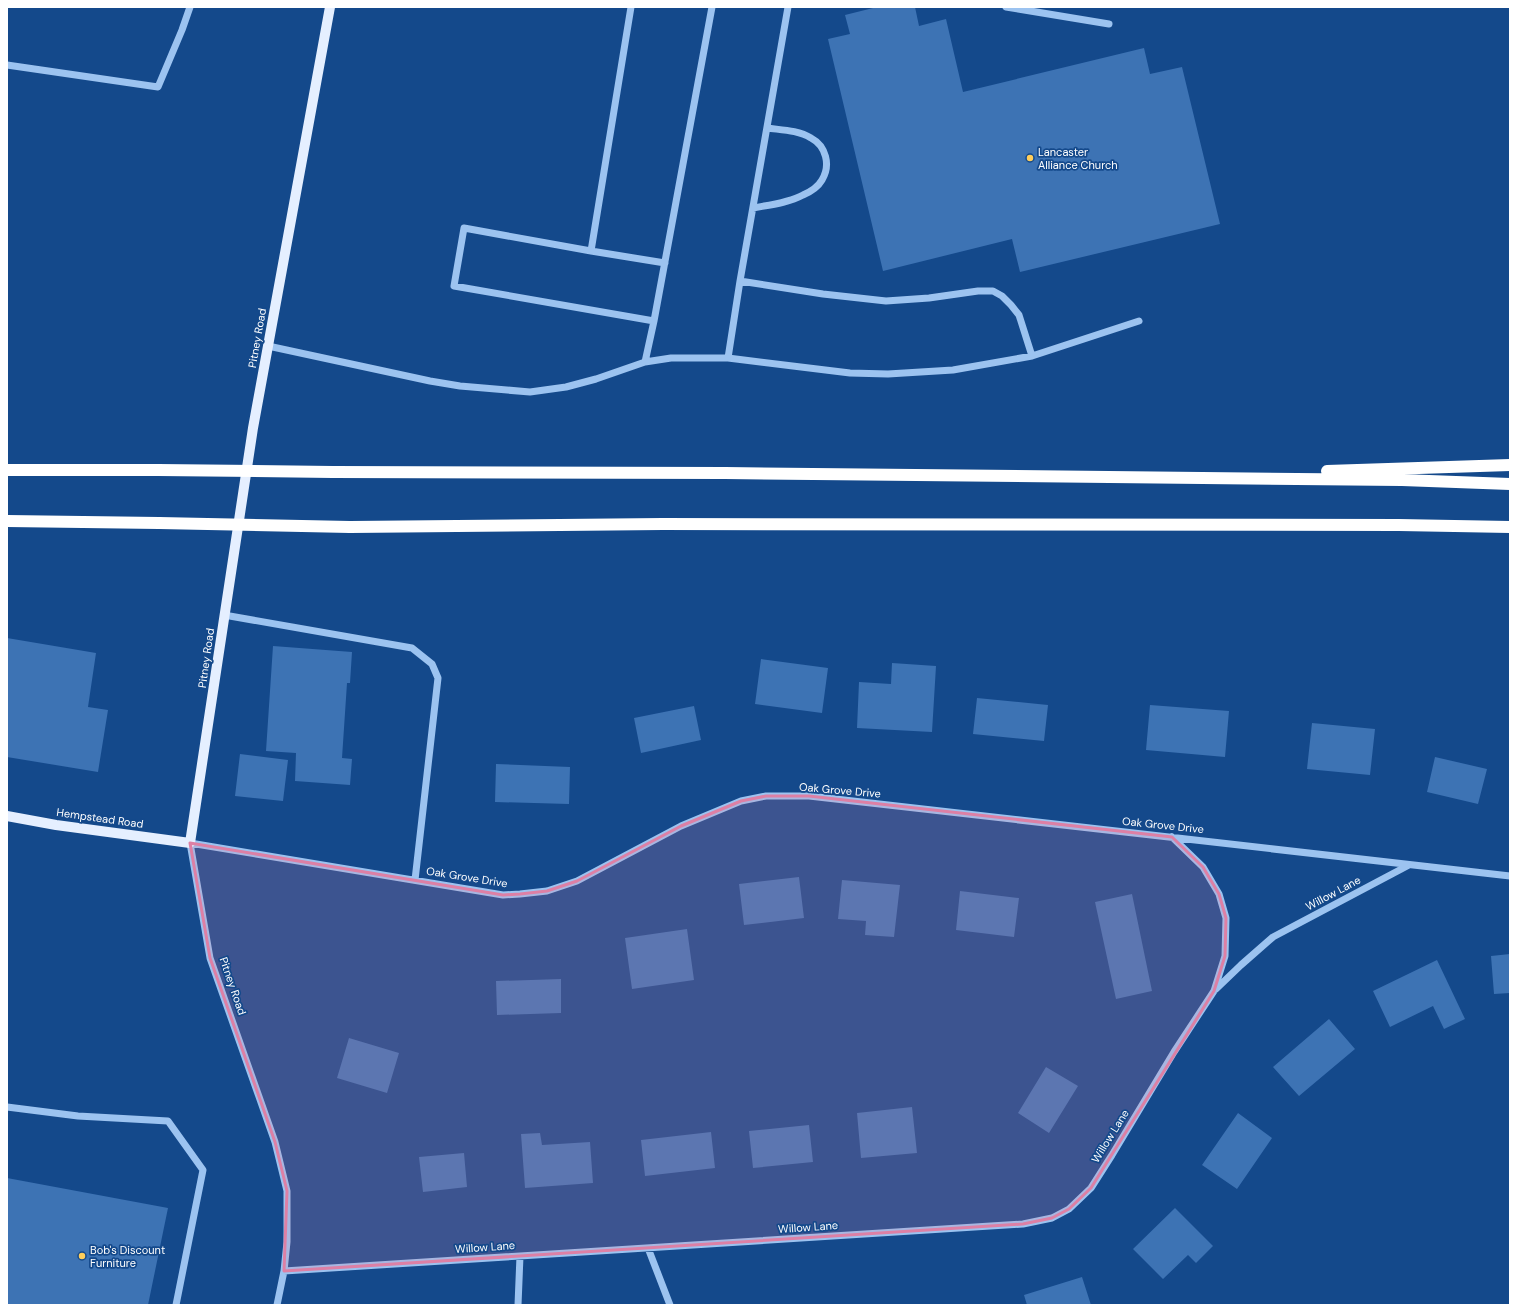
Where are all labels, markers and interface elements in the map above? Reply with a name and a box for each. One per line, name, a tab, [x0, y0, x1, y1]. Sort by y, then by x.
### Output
place label: Lancaster Alliance Church	[1038, 145, 1118, 172]
marker: Lancaster Alliance Church	[1025, 153, 1035, 163]
street label: Pitney Road	[245, 307, 269, 369]
street label: Pitney Road	[195, 627, 217, 689]
street label: Oak Grove Drive	[798, 779, 882, 801]
street label: Hempstead Road	[56, 805, 144, 831]
street label: Oak Grove Drive	[1121, 814, 1205, 836]
street label: Oak Grove Drive	[425, 864, 509, 890]
street label: Willow Lane	[1303, 873, 1363, 913]
street label: Pitney Road	[217, 955, 249, 1017]
street label: Willow Lane	[1088, 1107, 1132, 1165]
street label: Willow Lane	[777, 1218, 839, 1236]
street label: Willow Lane	[454, 1238, 516, 1256]
place label: Bob's Discount Furniture	[90, 1243, 165, 1270]
marker: Bob's Discount Furniture	[77, 1251, 87, 1261]

